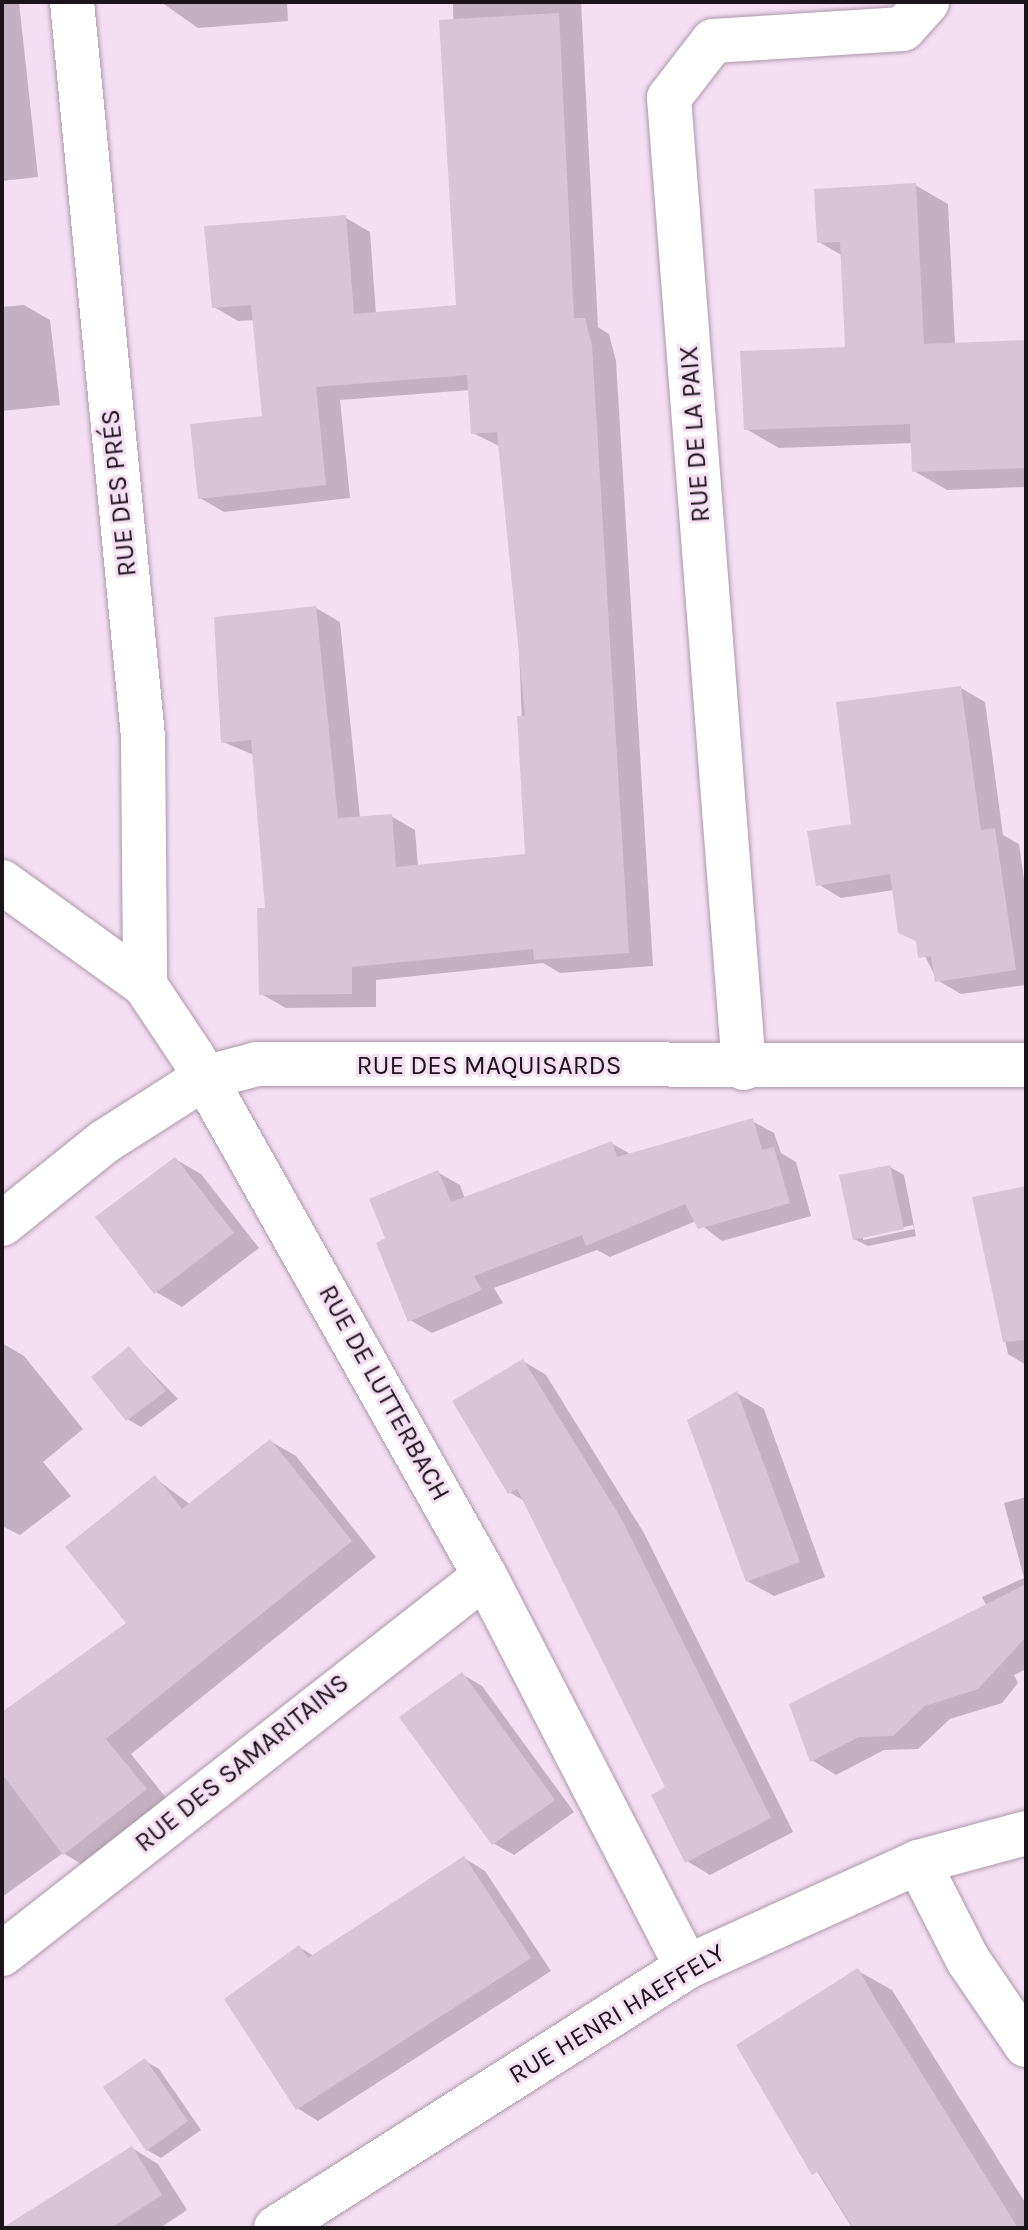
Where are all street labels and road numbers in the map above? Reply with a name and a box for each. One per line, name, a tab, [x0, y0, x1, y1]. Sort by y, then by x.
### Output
street label: RUE DE LA PAIX	[673, 345, 717, 523]
street label: RUE DES PRÉS	[95, 408, 143, 578]
street label: RUE DES MAQUISARDS	[357, 1050, 621, 1082]
street label: RUE DE LUTTERBACH	[312, 1280, 456, 1506]
street label: RUE DES SAMARITAINS	[129, 1667, 355, 1859]
street label: RUE HENRI HAEFFELY	[503, 1937, 731, 2091]

